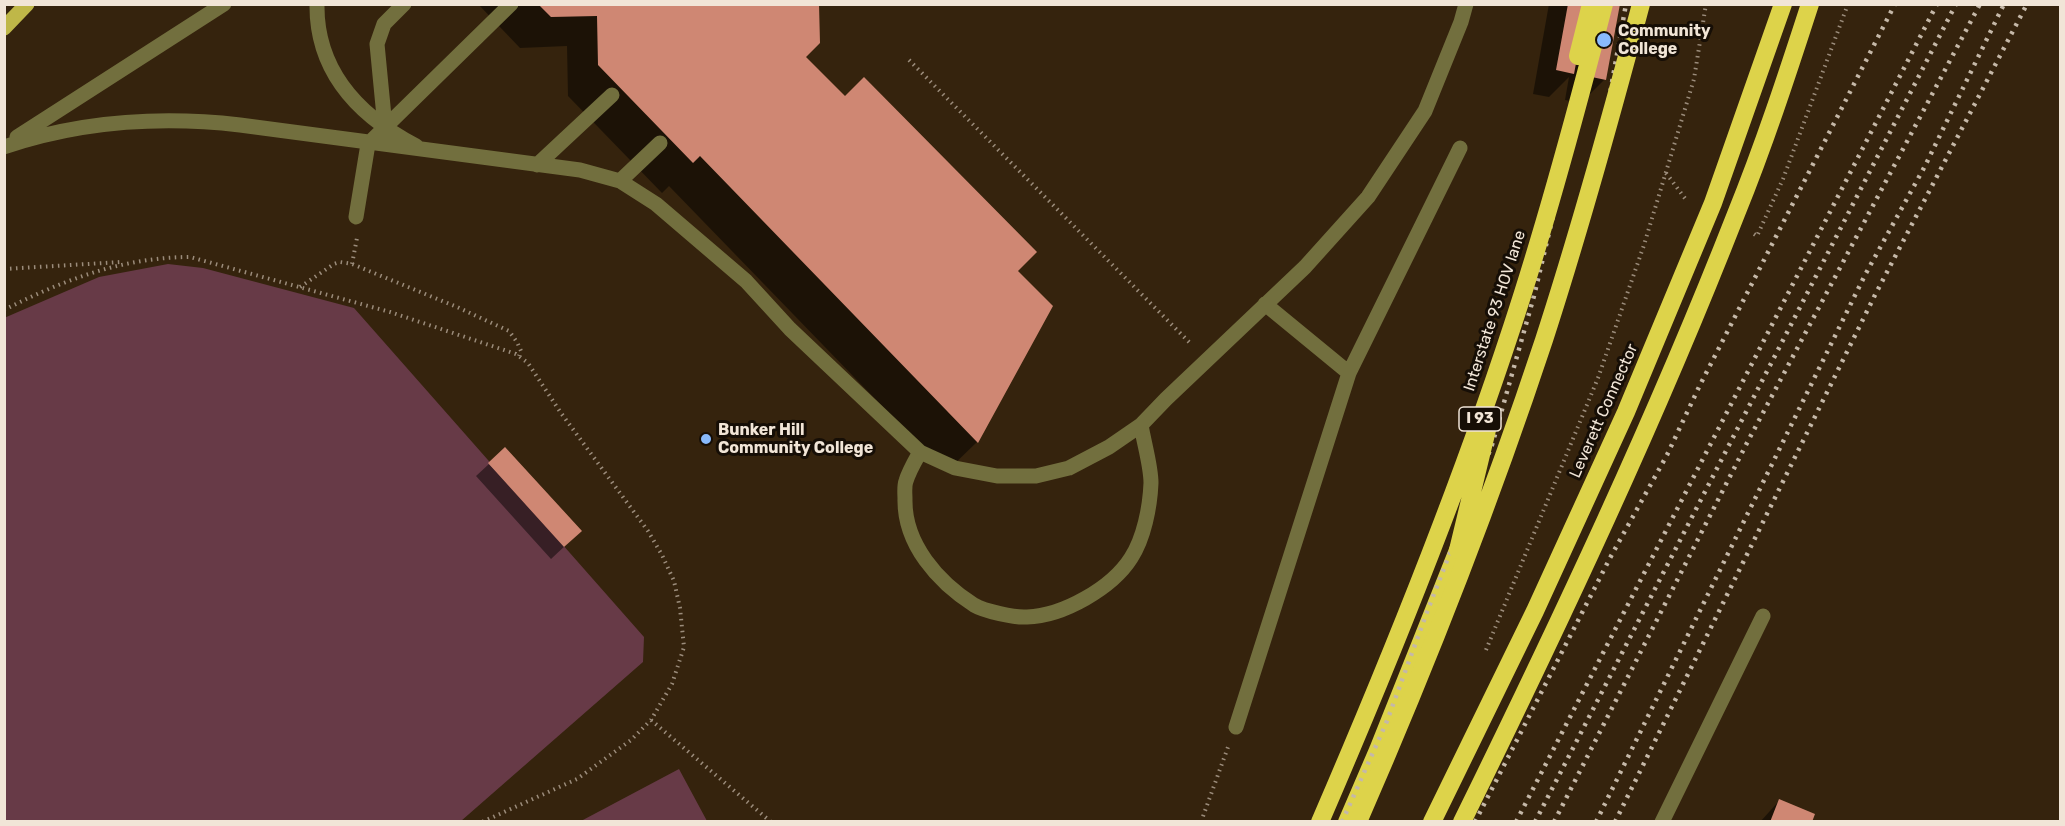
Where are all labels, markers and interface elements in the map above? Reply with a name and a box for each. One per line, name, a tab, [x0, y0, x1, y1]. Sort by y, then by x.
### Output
place label: Community College	[1618, 21, 1710, 59]
marker: Community College	[1595, 31, 1613, 49]
street label: Interstate 93 HOV lane	[1460, 228, 1530, 394]
street label: Leverett Connector	[1566, 341, 1642, 481]
road number: I 93	[1459, 407, 1501, 431]
place label: Bunker Hill Community College	[718, 420, 873, 458]
marker: Bunker Hill Community College	[699, 432, 713, 446]

